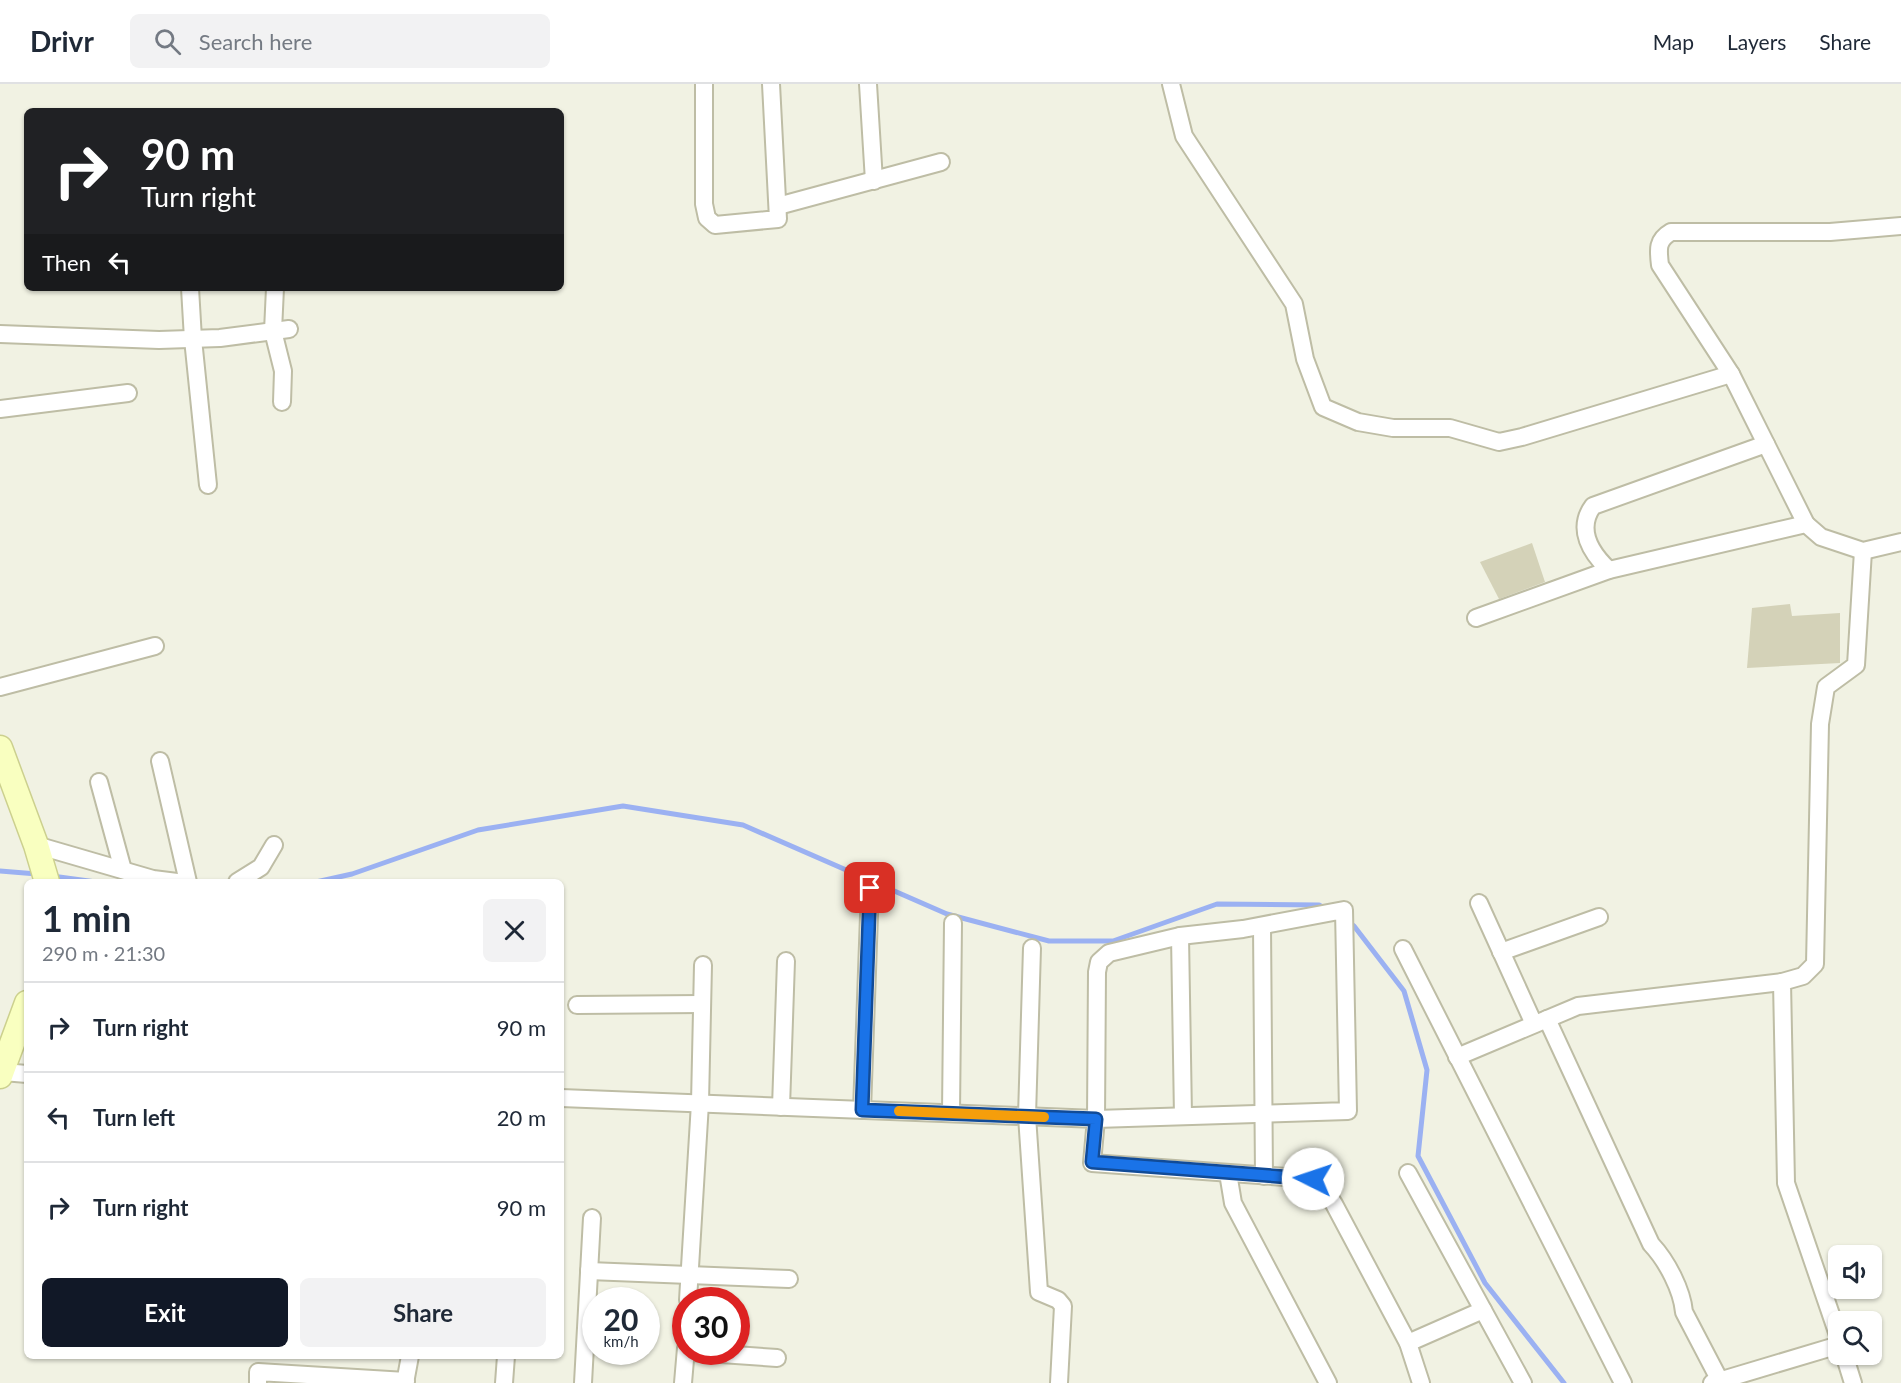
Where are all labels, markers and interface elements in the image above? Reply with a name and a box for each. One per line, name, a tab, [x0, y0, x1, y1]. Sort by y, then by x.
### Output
search box	[130, 14, 550, 68]
text: Drivr	[30, 24, 94, 58]
icon: search	[151, 25, 184, 58]
text: Search here	[199, 28, 312, 55]
text: Map	[1653, 29, 1694, 54]
text: Layers	[1727, 29, 1786, 54]
text: Share	[1819, 29, 1871, 54]
text: 90 m	[141, 129, 235, 179]
icon: right	[42, 132, 120, 210]
text: Turn right	[141, 180, 256, 213]
icon: left	[103, 246, 136, 279]
text: Then	[42, 249, 91, 276]
pin	[844, 862, 895, 913]
icon: arrive	[853, 871, 886, 904]
text: 1 min	[42, 896, 131, 940]
button: close	[483, 899, 546, 962]
text: 290 m · 21:30	[42, 941, 165, 965]
icon: right	[42, 1011, 75, 1044]
text: Turn right	[93, 1014, 188, 1041]
text: 90 m	[497, 1014, 546, 1041]
icon: left	[42, 1101, 75, 1134]
text: Turn left	[93, 1104, 175, 1131]
text: 20 m	[497, 1104, 546, 1131]
position arrow	[1281, 1147, 1345, 1211]
icon: right	[42, 1191, 75, 1224]
text: Turn right	[93, 1194, 188, 1221]
text: 90 m	[497, 1194, 546, 1221]
map controls	[1828, 1245, 1882, 1365]
button: sound	[1828, 1245, 1882, 1299]
button: Exit	[42, 1278, 288, 1347]
button: Share	[300, 1278, 546, 1347]
speed limit sign: 30	[672, 1287, 750, 1365]
text: 20	[604, 1301, 638, 1337]
button: search	[1828, 1311, 1882, 1365]
text: km/h	[603, 1332, 639, 1350]

